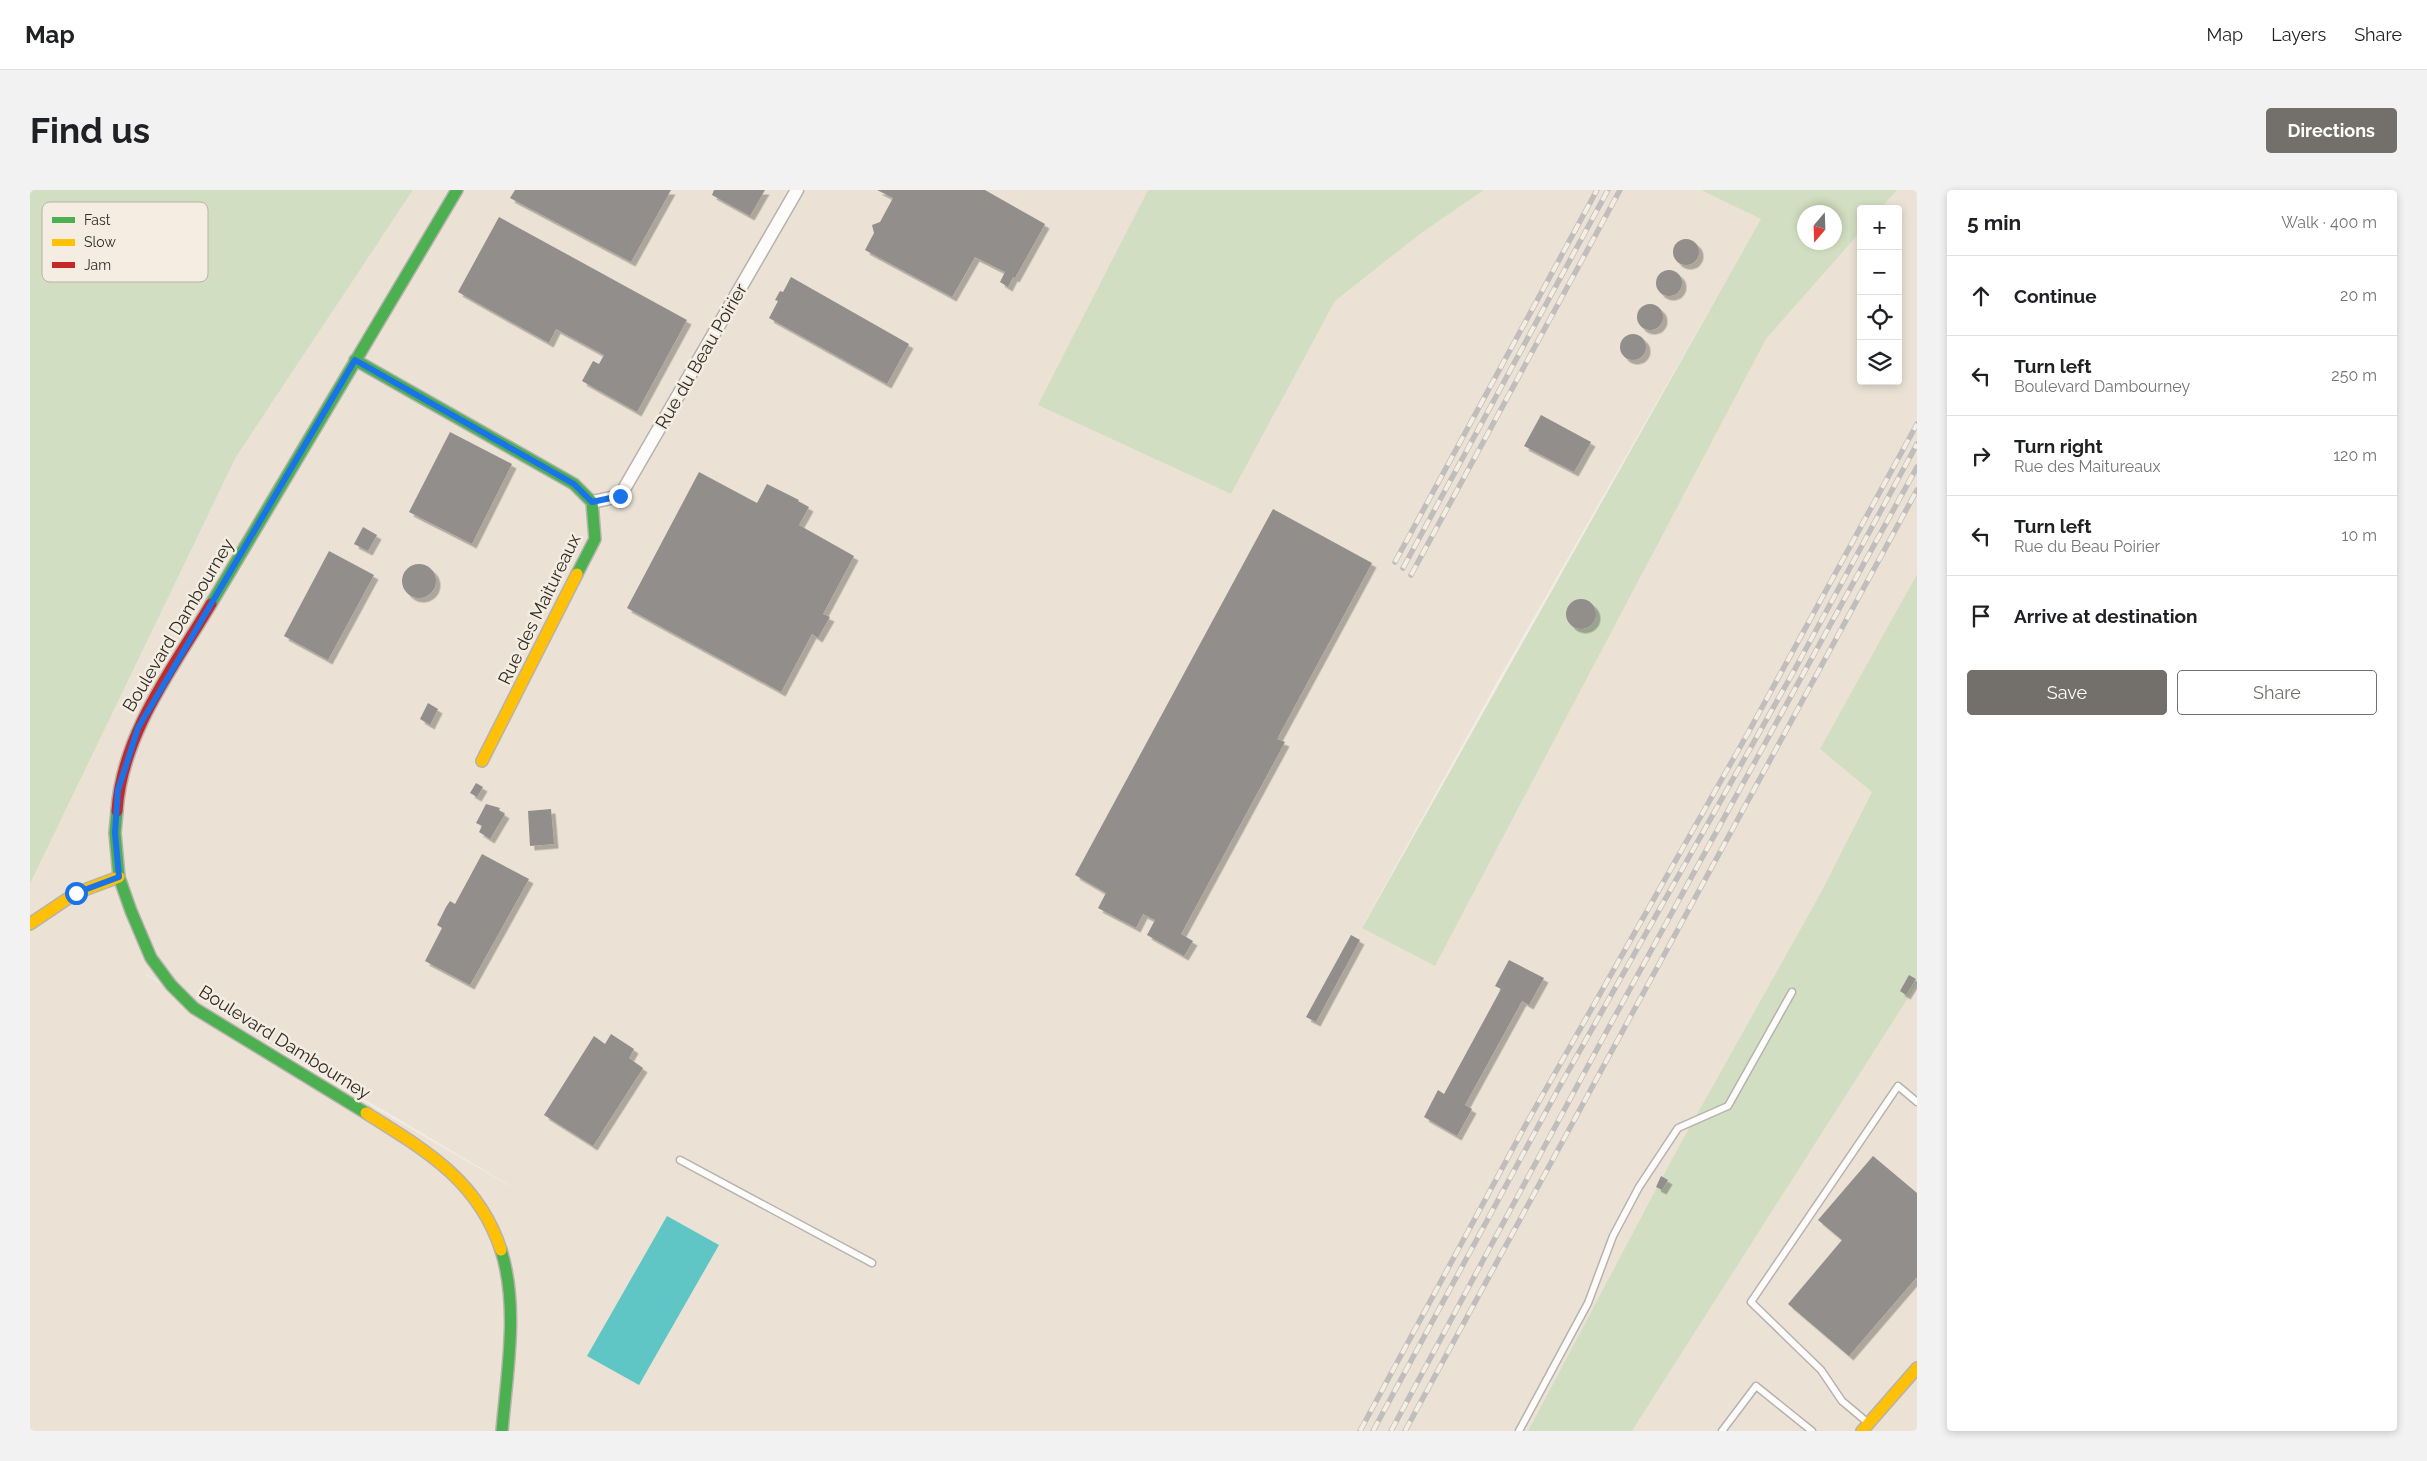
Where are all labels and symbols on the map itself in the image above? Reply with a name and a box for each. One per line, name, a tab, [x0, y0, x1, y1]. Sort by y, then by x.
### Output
legend	[42, 202, 208, 282]
north arrow	[1797, 205, 1842, 250]
text: Fast	[84, 212, 111, 228]
text: Slow	[84, 234, 116, 250]
text: Jam	[84, 257, 111, 273]
street label: Rue du Beau Poirier	[651, 279, 752, 432]
route end	[609, 485, 632, 508]
street label: Rue des Maitureaux	[493, 530, 585, 688]
street label: Boulevard Dambourney	[118, 534, 238, 715]
route start	[65, 882, 88, 905]
street label: Boulevard Dambourney	[195, 981, 375, 1104]

